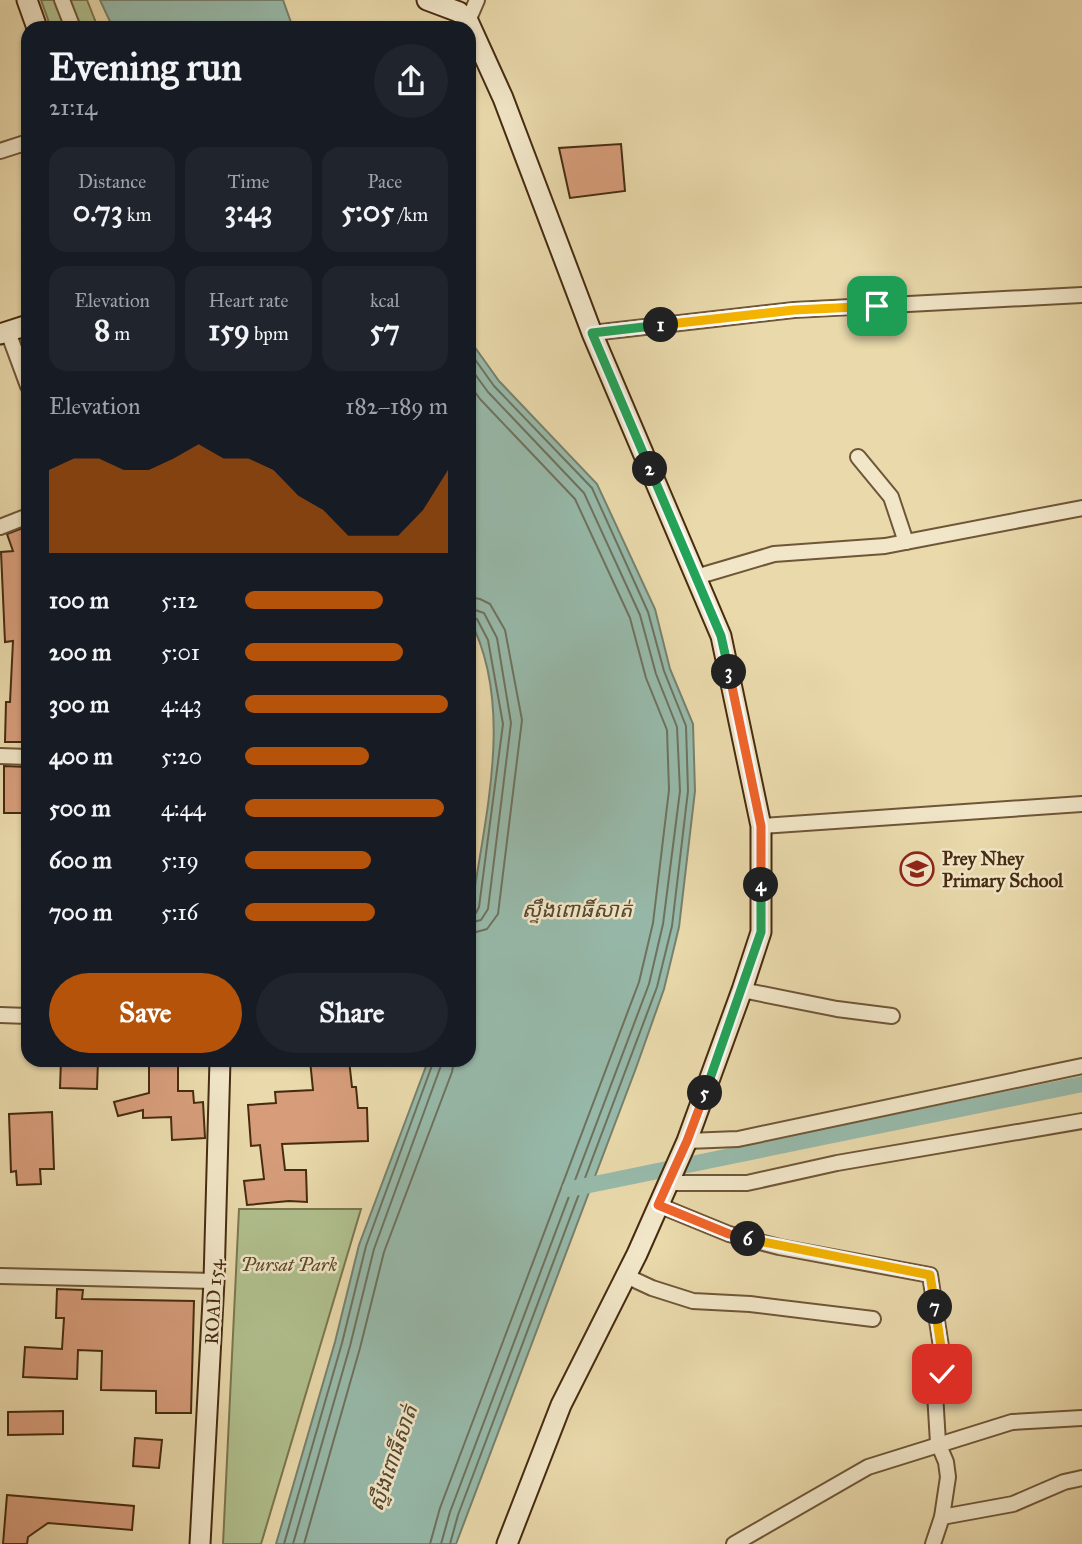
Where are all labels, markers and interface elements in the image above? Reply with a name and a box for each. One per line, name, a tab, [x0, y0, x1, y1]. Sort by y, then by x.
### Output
text: Evening run	[49, 44, 242, 90]
button: share	[374, 44, 448, 118]
text: 21:14	[49, 93, 97, 121]
text: Distance	[78, 170, 146, 193]
text: Time	[227, 170, 270, 193]
text: Pace	[368, 170, 402, 193]
text: 0.73	[73, 193, 123, 229]
text: 3:43	[224, 193, 273, 229]
text: 5:05	[341, 193, 394, 229]
text: km	[123, 203, 152, 226]
text: /km	[394, 203, 428, 226]
pin	[847, 276, 907, 336]
icon: arrive	[858, 287, 896, 325]
text: Elevation	[74, 289, 150, 312]
text: Heart rate	[209, 289, 288, 312]
text: kcal	[370, 289, 400, 312]
pin: 1	[644, 308, 678, 342]
text: 8	[94, 312, 110, 348]
text: 159	[208, 312, 250, 348]
text: 57	[370, 312, 400, 348]
text: 1	[657, 313, 664, 336]
text: m	[110, 322, 130, 345]
text: bpm	[250, 322, 289, 345]
text: Elevation	[49, 392, 140, 420]
text: 182–189 m	[345, 392, 448, 420]
pin: 2	[632, 452, 668, 486]
text: 2	[645, 457, 654, 480]
text: 100 m	[49, 586, 109, 614]
text: 5:12	[161, 586, 198, 614]
text: 200 m	[49, 638, 111, 666]
text: 5:01	[161, 638, 200, 666]
pin: 3	[712, 654, 746, 690]
text: 3	[725, 660, 732, 683]
text: 300 m	[49, 690, 109, 718]
text: 4:43	[161, 690, 202, 718]
text: 400 m	[49, 742, 113, 770]
text: 5:20	[161, 742, 202, 770]
text: 500 m	[49, 794, 111, 822]
text: 4:44	[161, 794, 205, 822]
text: 600 m	[49, 846, 112, 874]
text: 5:19	[161, 846, 199, 874]
place label: Prey Nhey Primary School	[942, 847, 1064, 893]
school or university icon: Prey Nhey Primary School	[898, 850, 936, 888]
pin: 4	[744, 868, 778, 903]
text: 4	[755, 873, 766, 896]
water label: ស្ទឹងពោធិ៍សាត់	[522, 897, 634, 924]
text: 700 m	[49, 898, 112, 926]
text: 5:16	[161, 898, 198, 926]
button: Save	[49, 973, 242, 1053]
button: Share	[256, 973, 448, 1053]
pin: 5	[688, 1076, 722, 1110]
text: 5	[700, 1081, 709, 1104]
pin: 6	[730, 1222, 766, 1256]
text: 6	[743, 1227, 752, 1250]
park label: Pursat Park	[241, 1253, 338, 1276]
street label: ROAD 154	[200, 1258, 227, 1345]
pin: 7	[918, 1290, 953, 1324]
text: 7	[929, 1295, 940, 1318]
pin	[912, 1344, 972, 1404]
icon: check	[923, 1355, 961, 1393]
water label: ស្ទឹងពោធិ៍សាត់	[363, 1400, 424, 1515]

